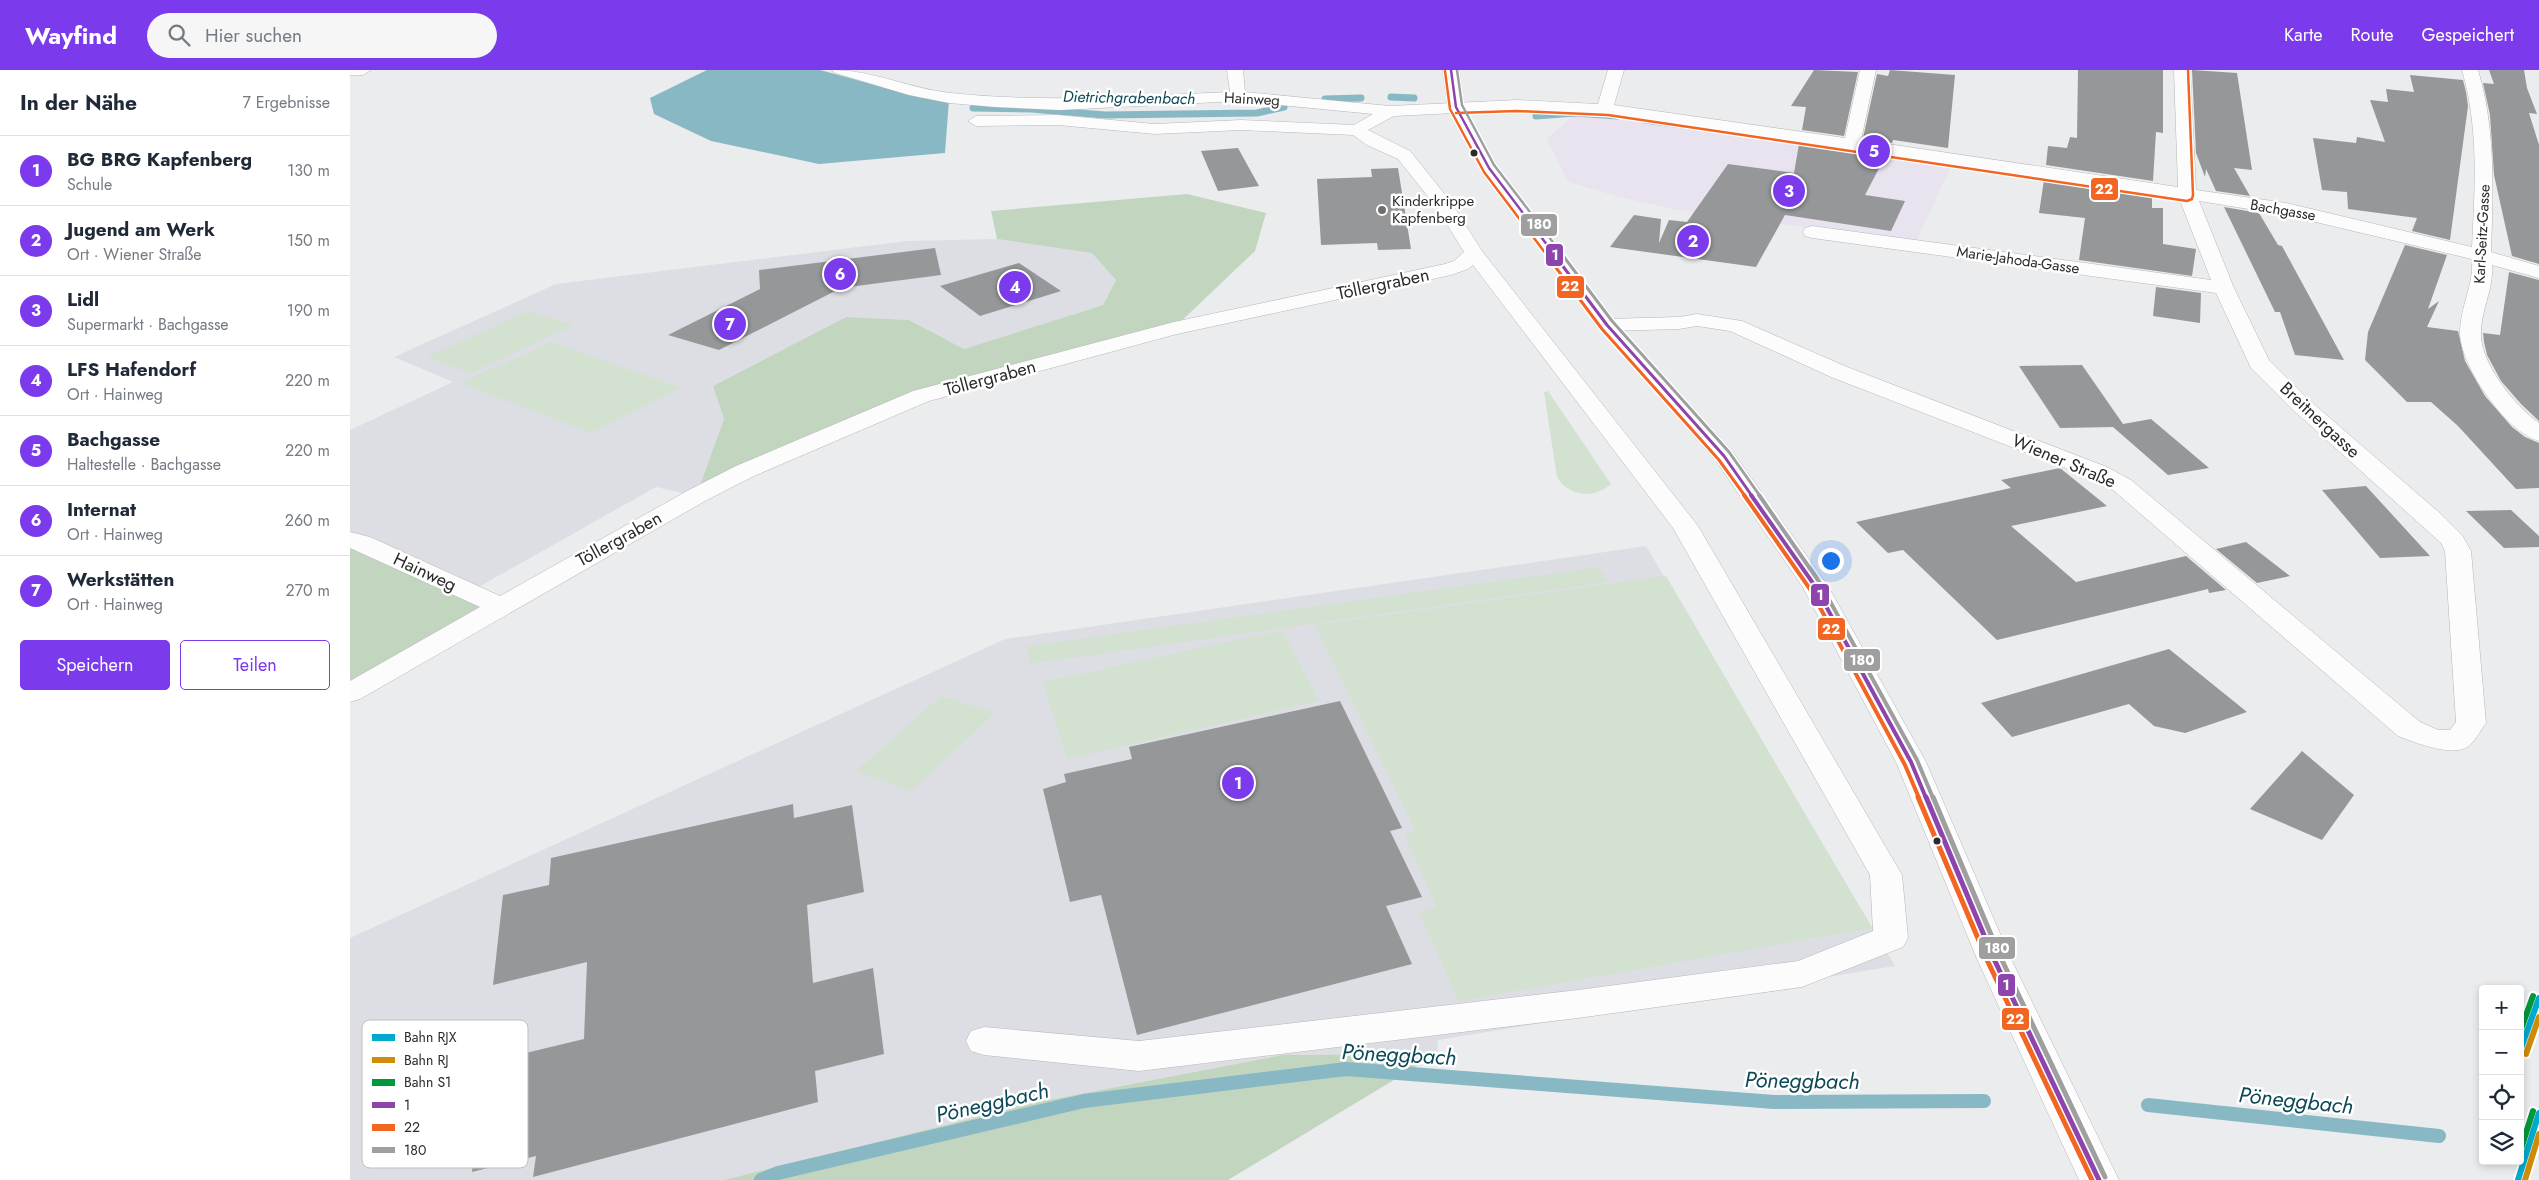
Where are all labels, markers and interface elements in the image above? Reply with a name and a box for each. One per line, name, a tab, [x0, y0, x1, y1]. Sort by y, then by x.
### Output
search box	[147, 13, 497, 58]
text: Wayfind	[25, 18, 117, 53]
icon: search	[165, 21, 193, 49]
text: Hier suchen	[205, 22, 302, 49]
text: Karte	[2284, 22, 2323, 48]
text: Route	[2351, 22, 2393, 48]
text: Gespeichert	[2421, 22, 2514, 48]
water label: Dietrichgrabenbach	[1063, 85, 1195, 110]
street label: Hainweg	[1224, 87, 1280, 111]
text: In der Nähe	[20, 88, 137, 118]
text: 7 Ergebnisse	[243, 91, 330, 114]
pin: 5	[1858, 132, 1890, 170]
text: BG BRG Kapfenberg	[67, 146, 252, 173]
unlabelled marker	[1469, 148, 1479, 158]
text: 1	[32, 159, 40, 182]
text: 130 m	[287, 159, 330, 182]
pin: 3	[1773, 172, 1805, 210]
text: Schule	[67, 173, 112, 196]
line badge: 22	[2090, 177, 2119, 201]
text: 22	[2095, 179, 2113, 199]
street label: Karl-Seitz-Gasse	[2468, 183, 2496, 284]
place label: Kinderkrippe Kapfenberg	[1392, 190, 1474, 229]
street label: Bachgasse	[2248, 193, 2318, 227]
marker: Kinderkrippe Kapfenberg	[1376, 204, 1388, 216]
line badge: 180	[1520, 213, 1558, 237]
text: 180	[1526, 214, 1552, 234]
text: Jugend am Werk	[67, 216, 215, 243]
pin: 2	[1677, 222, 1709, 260]
text: 2	[31, 229, 41, 252]
text: 150 m	[287, 229, 330, 252]
street label: Marie-Jahoda-Gasse	[1955, 240, 2081, 280]
text: Ort · Wiener Straße	[67, 243, 202, 266]
line badge: 1	[1545, 243, 1564, 267]
text: 1	[1551, 245, 1559, 265]
pin: 6	[824, 255, 856, 293]
street label: Töllergraben	[1334, 262, 1432, 306]
pin: 4	[999, 268, 1031, 306]
line badge: 22	[1556, 275, 1585, 299]
text: 22	[1561, 276, 1579, 296]
text: Lidl	[67, 286, 99, 313]
text: 3	[31, 299, 41, 322]
text: 190 m	[287, 299, 330, 322]
pin: 7	[714, 305, 746, 343]
text: Supermarkt · Bachgasse	[67, 313, 229, 336]
street label: Töllergraben	[941, 353, 1039, 403]
text: LFS Hafendorf	[67, 356, 196, 383]
text: 4	[30, 369, 42, 392]
text: 220 m	[285, 369, 330, 392]
street label: Breitnergasse	[2274, 376, 2366, 464]
text: Ort · Hainweg	[67, 383, 163, 406]
text: Bachgasse	[67, 426, 160, 453]
street label: Wiener Straße	[2008, 427, 2120, 495]
text: 5	[31, 439, 41, 462]
text: 220 m	[285, 439, 330, 462]
text: Haltestelle · Bachgasse	[67, 453, 221, 476]
text: Internat	[67, 496, 136, 523]
street label: Töllergraben	[572, 505, 666, 573]
text: 6	[31, 509, 41, 532]
text: 260 m	[285, 509, 330, 532]
text: Ort · Hainweg	[67, 523, 163, 546]
street label: Hainweg	[389, 546, 461, 598]
your location	[1818, 548, 1844, 574]
text: Werkstätten	[67, 566, 174, 593]
text: 7	[31, 579, 41, 602]
text: 270 m	[286, 579, 330, 602]
line badge: 1	[1810, 583, 1830, 607]
text: 1	[1816, 585, 1824, 605]
text: Ort · Hainweg	[67, 593, 163, 616]
line badge: 22	[1817, 617, 1846, 641]
text: 22	[1822, 619, 1840, 639]
button: Speichern	[20, 640, 170, 690]
button: Teilen	[180, 640, 330, 690]
line badge: 180	[1843, 648, 1881, 672]
text: 180	[1849, 650, 1875, 670]
pin: 1	[1222, 764, 1254, 802]
unlabelled marker	[1932, 836, 1942, 846]
line badge: 180	[1978, 936, 2016, 960]
text: 180	[1984, 938, 2010, 958]
line badge: 1	[1997, 973, 2016, 997]
text: 1	[2002, 975, 2010, 995]
map controls	[2479, 985, 2524, 1165]
button: +	[2479, 985, 2524, 1030]
line badge: 22	[2001, 1007, 2030, 1031]
text: 22	[2006, 1009, 2024, 1029]
legend	[362, 1020, 528, 1168]
text: Bahn RJX	[404, 1027, 457, 1047]
button: −	[2479, 1030, 2524, 1075]
water label: Pöneggbach	[1341, 1035, 1457, 1073]
text: Bahn RJ	[404, 1050, 449, 1070]
water label: Pöneggbach	[1744, 1063, 1860, 1097]
text: Bahn S1	[404, 1072, 451, 1092]
water label: Pöneggbach	[932, 1073, 1052, 1131]
button: locate	[2479, 1075, 2524, 1120]
water label: Pöneggbach	[2237, 1078, 2355, 1122]
text: 1	[404, 1095, 410, 1115]
text: 22	[404, 1117, 420, 1137]
button: layers	[2479, 1120, 2524, 1165]
text: 180	[404, 1140, 426, 1160]

